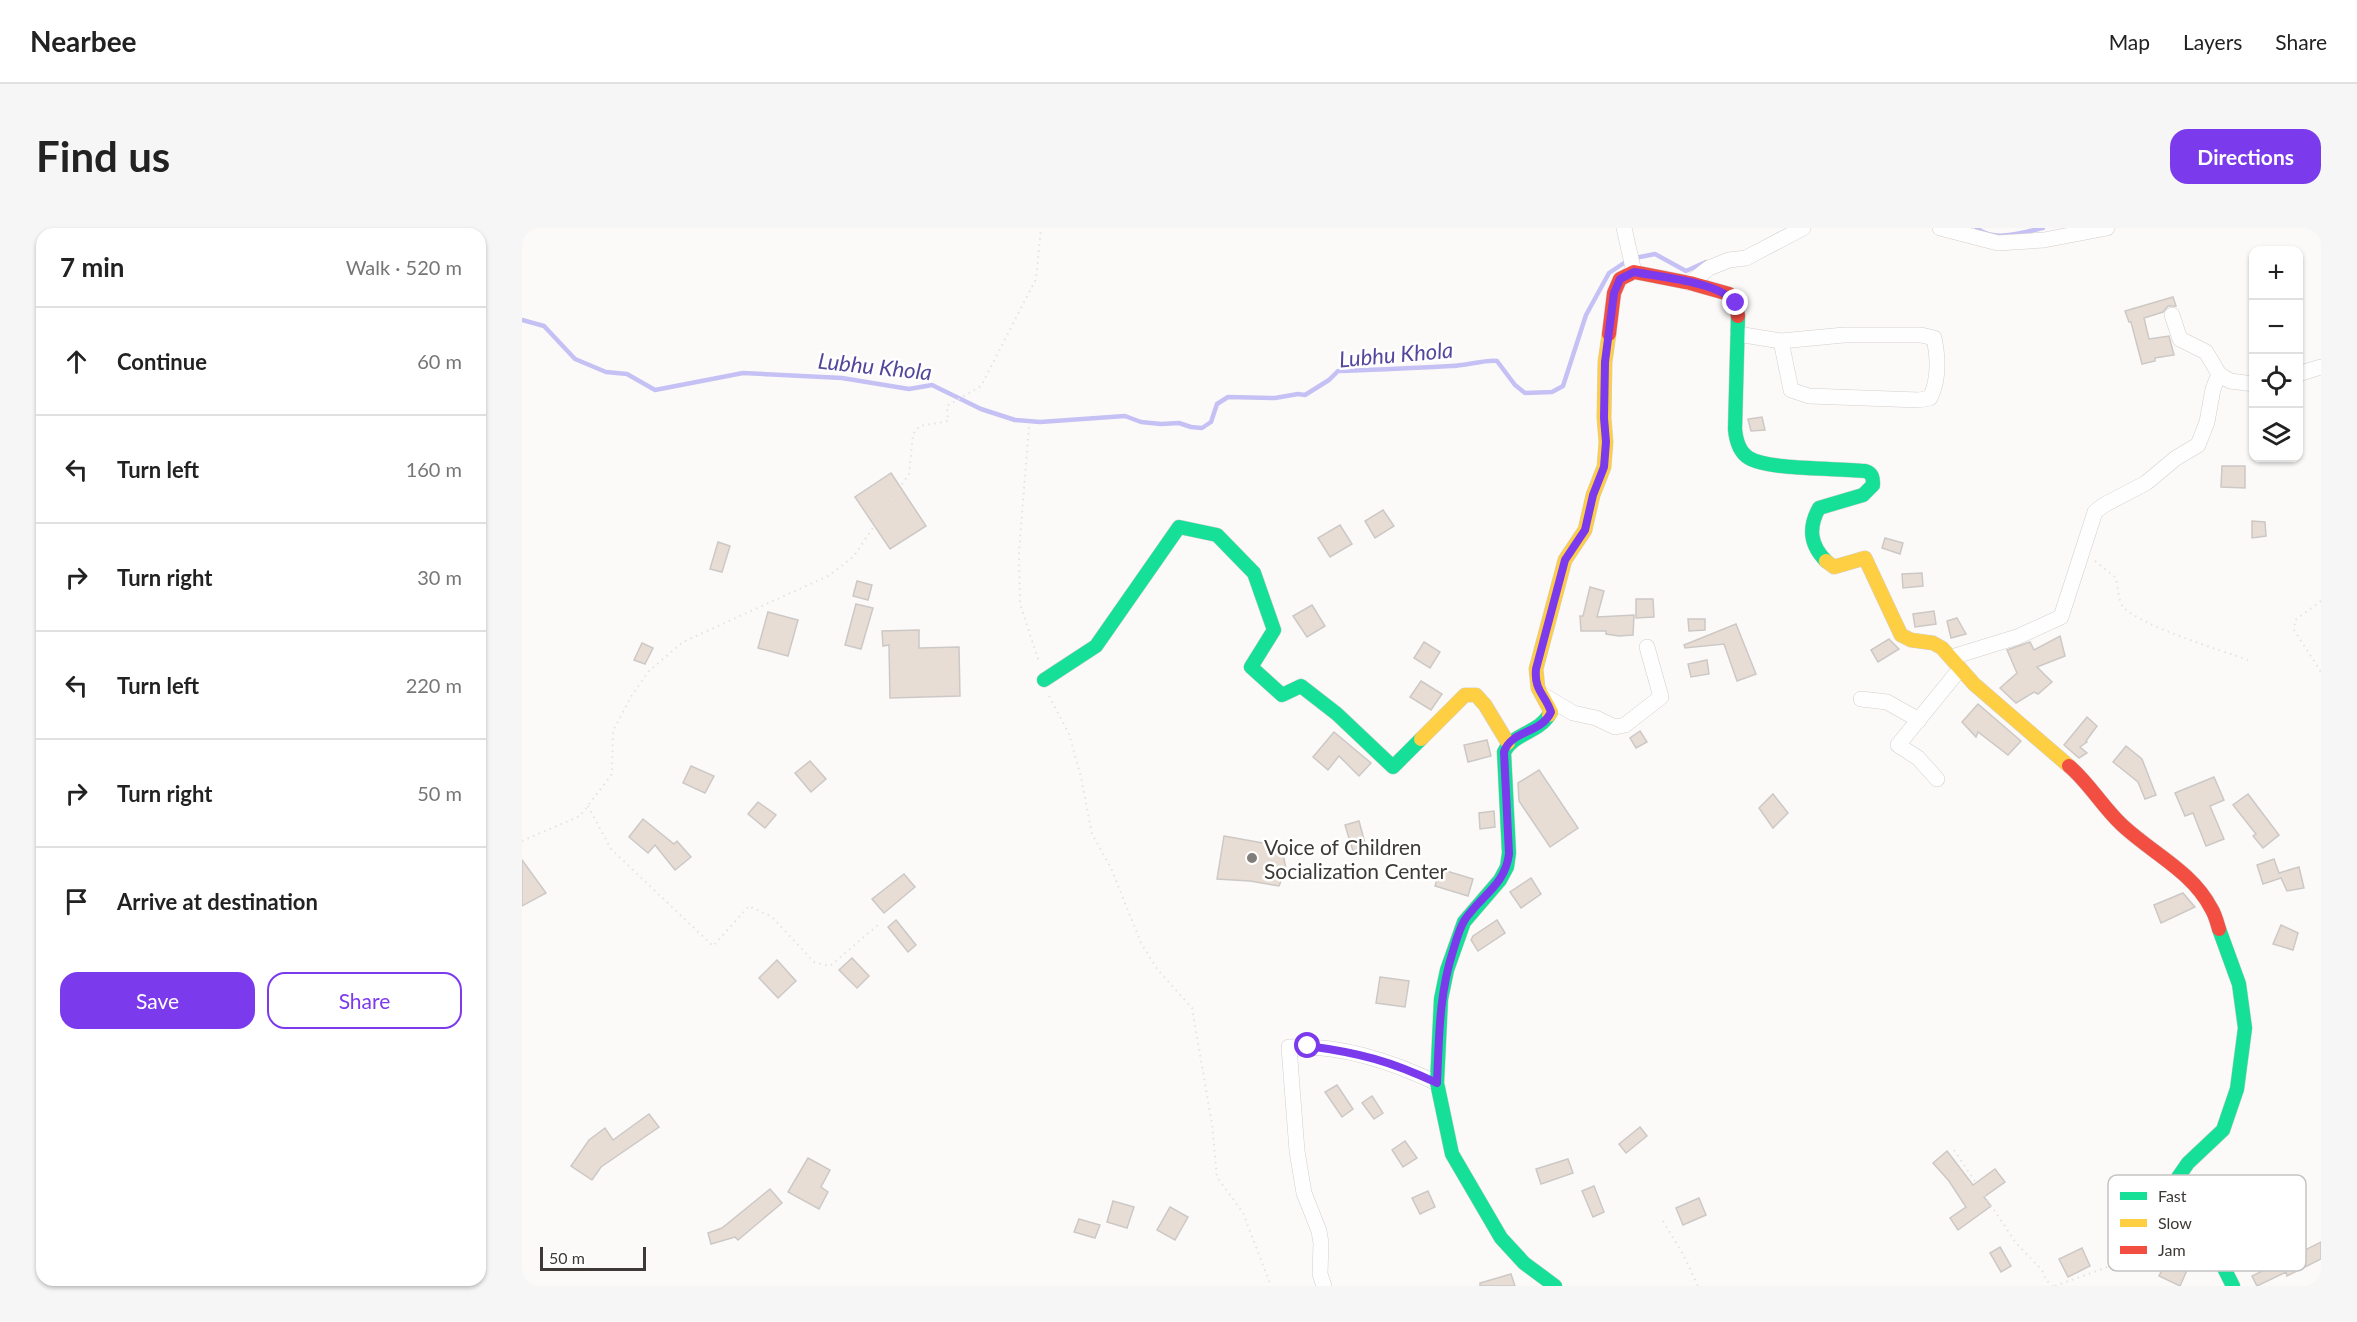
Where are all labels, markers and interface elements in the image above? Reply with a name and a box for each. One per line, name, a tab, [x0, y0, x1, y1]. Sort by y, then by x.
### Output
text: Nearbee	[30, 24, 137, 58]
text: Map	[2109, 29, 2150, 54]
text: Layers	[2183, 29, 2242, 54]
text: Share	[2275, 29, 2327, 54]
button: Directions	[2170, 129, 2321, 184]
text: Find us	[36, 131, 170, 181]
map controls	[2249, 246, 2303, 462]
button: +	[2249, 246, 2303, 300]
text: 7 min	[60, 251, 124, 283]
text: Walk · 520 m	[346, 255, 462, 279]
route end	[1722, 289, 1748, 315]
button: −	[2249, 300, 2303, 354]
water label: Lubhu Khola	[1338, 336, 1454, 372]
icon: ahead	[60, 345, 93, 378]
water label: Lubhu Khola	[817, 347, 933, 385]
text: Continue	[117, 348, 207, 375]
text: 60 m	[417, 349, 462, 373]
button: locate	[2249, 354, 2303, 408]
button: layers	[2249, 408, 2303, 462]
icon: left	[60, 453, 93, 486]
text: Turn left	[117, 456, 199, 483]
text: 160 m	[406, 457, 462, 481]
icon: right	[60, 561, 93, 594]
text: Turn right	[117, 564, 212, 591]
text: 30 m	[417, 565, 462, 589]
icon: left	[60, 669, 93, 702]
text: Turn left	[117, 672, 199, 699]
text: 220 m	[406, 673, 462, 697]
icon: right	[60, 777, 93, 810]
text: Turn right	[117, 780, 212, 807]
text: 50 m	[417, 781, 462, 805]
place label: Voice of Children Socialization Center	[1264, 834, 1448, 883]
marker: Voice of Children Socialization Center	[1245, 851, 1259, 865]
icon: arrive	[60, 885, 93, 918]
text: Arrive at destination	[117, 888, 318, 915]
button: Save	[60, 972, 255, 1029]
button: Share	[267, 972, 462, 1029]
route start	[1294, 1032, 1320, 1058]
legend	[2108, 1175, 2306, 1271]
text: Fast	[2158, 1186, 2187, 1205]
text: Slow	[2158, 1213, 2192, 1232]
text: Jam	[2158, 1240, 2186, 1259]
scale bar	[540, 1244, 646, 1272]
text: 50 m	[549, 1248, 585, 1267]

